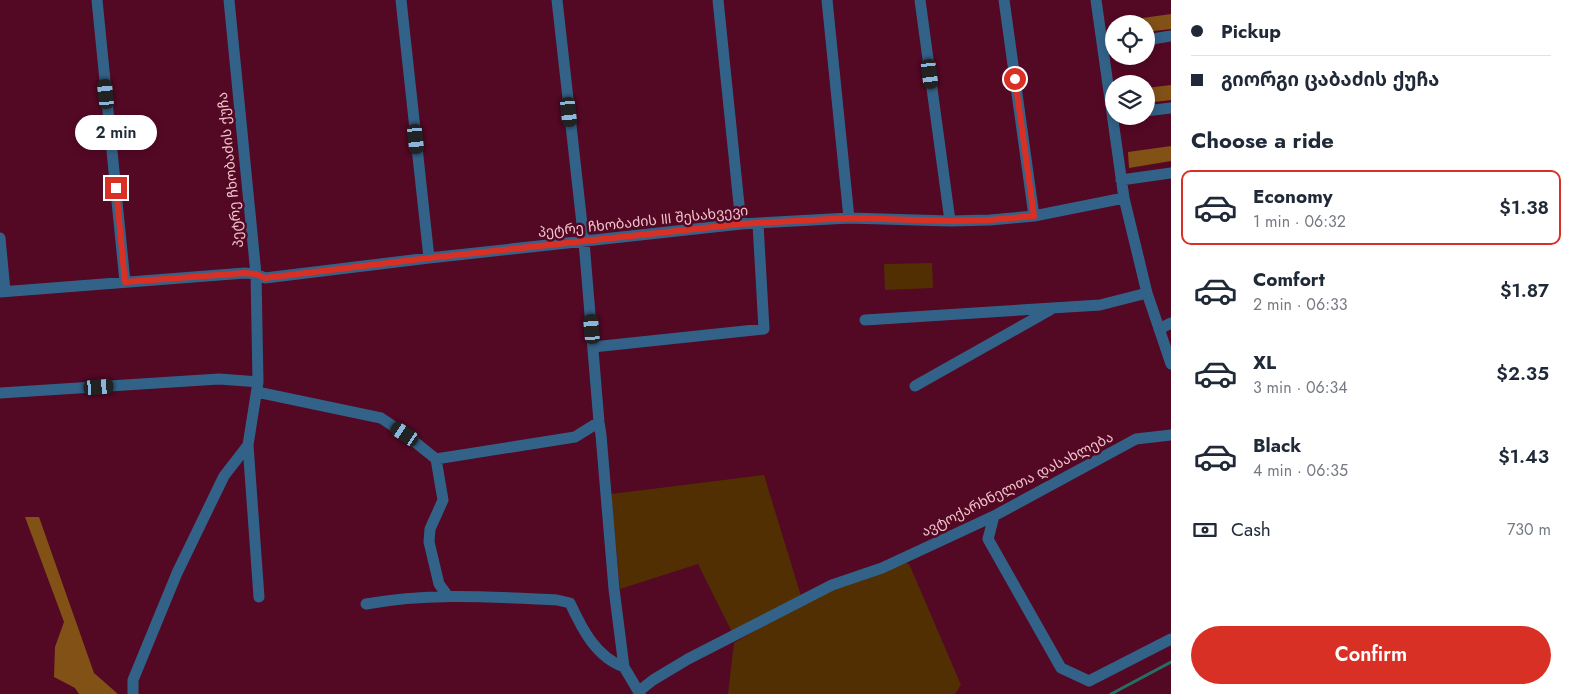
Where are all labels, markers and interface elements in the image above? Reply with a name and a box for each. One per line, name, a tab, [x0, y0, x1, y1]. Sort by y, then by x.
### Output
map controls	[1105, 15, 1155, 125]
button: locate	[1105, 15, 1155, 65]
text: Pickup	[1221, 18, 1281, 45]
car	[920, 58, 939, 90]
text: გიორგი ცაბაძის ქუჩა	[1221, 66, 1439, 93]
route start	[1004, 68, 1026, 90]
button: layers	[1105, 75, 1155, 125]
car	[96, 78, 115, 110]
street label: პეტრე ჩხობაძის ქუჩა	[212, 91, 248, 249]
car	[559, 96, 578, 128]
callout: 2 min	[75, 116, 157, 150]
text: 2 min	[95, 121, 137, 144]
car	[406, 123, 425, 155]
text: Choose a ride	[1191, 124, 1334, 156]
route end	[105, 177, 127, 199]
text: Economy	[1253, 183, 1333, 210]
icon: car	[1193, 185, 1238, 230]
text: $1.38	[1499, 194, 1549, 221]
street label: პეტრე ჩხობაძის III შესახვევი	[537, 200, 749, 242]
text: 1 min · 06:32	[1253, 210, 1346, 233]
text: Comfort	[1253, 266, 1325, 293]
icon: car	[1193, 268, 1238, 313]
text: $1.87	[1500, 277, 1549, 304]
text: 2 min · 06:33	[1253, 293, 1347, 316]
car	[583, 313, 600, 345]
text: XL	[1253, 349, 1276, 376]
icon: car	[1193, 351, 1238, 396]
text: $2.35	[1496, 360, 1549, 387]
text: 3 min · 06:34	[1253, 376, 1348, 399]
car	[83, 378, 114, 396]
car	[388, 419, 421, 449]
street label: ავტოქარხნელთა დასახლება	[917, 427, 1117, 541]
text: Black	[1253, 432, 1301, 459]
icon: car	[1193, 434, 1238, 479]
text: $1.43	[1498, 443, 1549, 470]
text: 4 min · 06:35	[1253, 459, 1348, 482]
icon: cash	[1191, 516, 1219, 544]
text: Cash	[1231, 516, 1271, 543]
text: 730 m	[1507, 518, 1551, 541]
button: Confirm	[1191, 626, 1551, 684]

